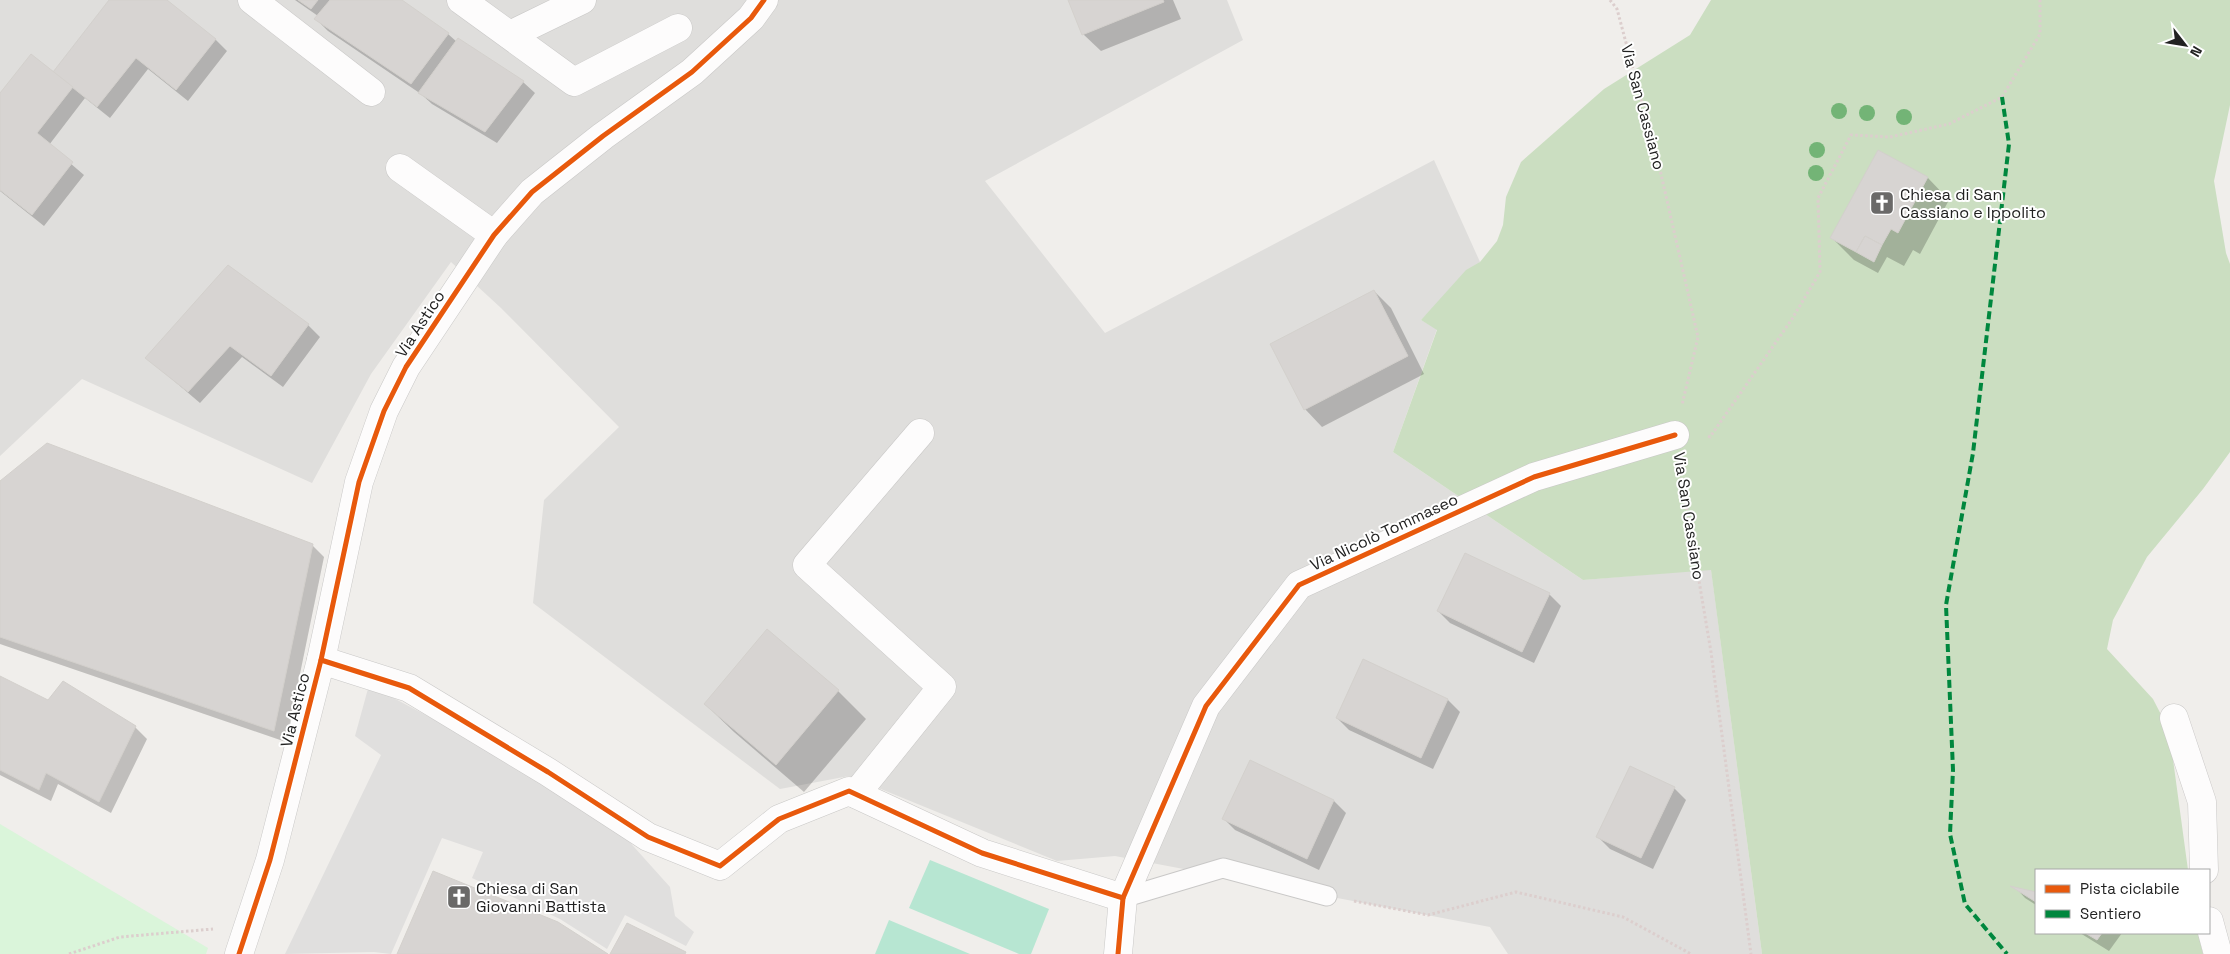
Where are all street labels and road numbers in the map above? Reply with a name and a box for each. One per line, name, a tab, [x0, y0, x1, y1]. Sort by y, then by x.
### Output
street label: Via San Cassiano	[1616, 42, 1670, 172]
street label: Via Astico	[390, 286, 450, 362]
street label: Via San Cassiano	[1669, 451, 1709, 581]
street label: Via Nicolò Tommaseo	[1307, 489, 1461, 575]
street label: Via Astico	[276, 671, 314, 749]

